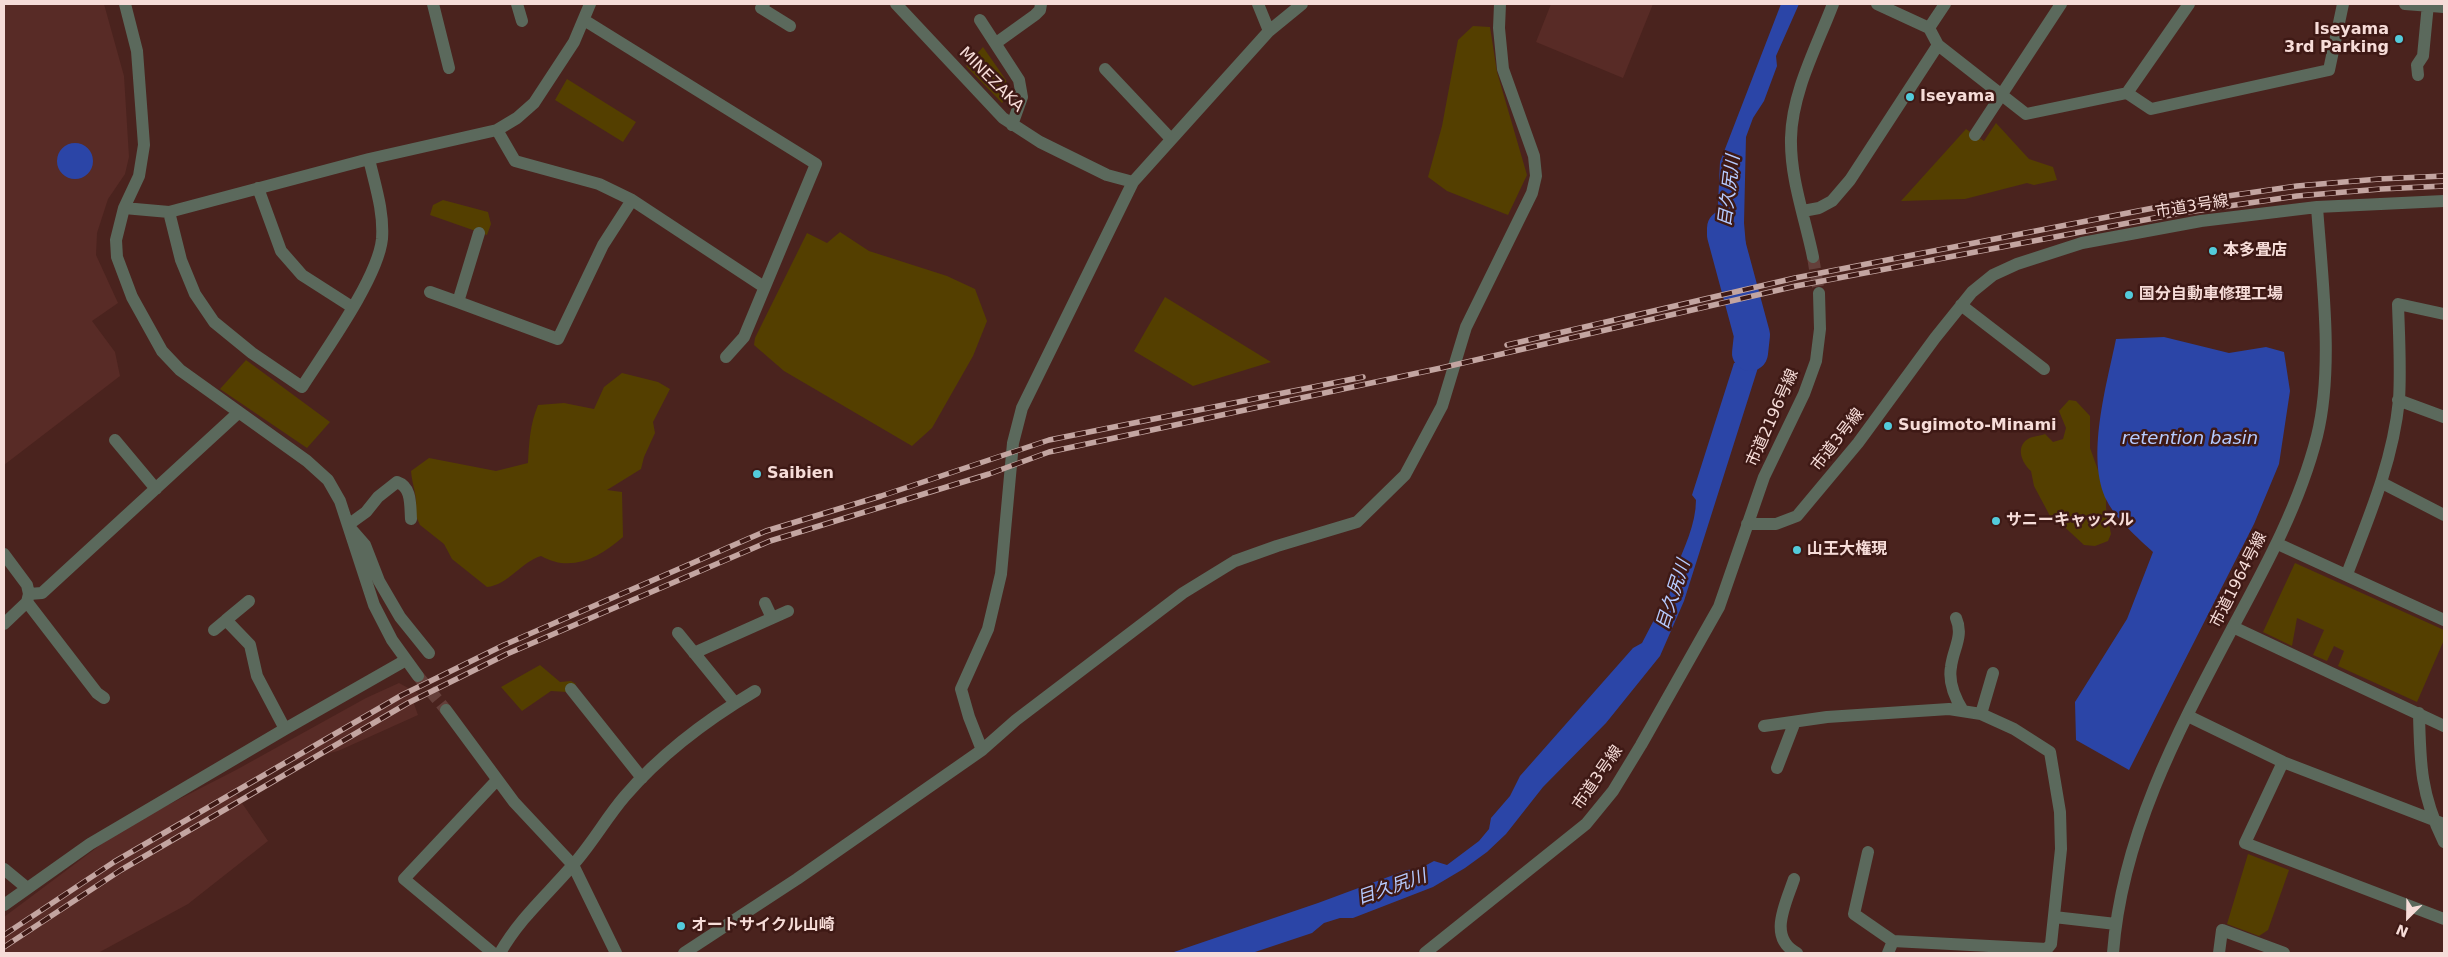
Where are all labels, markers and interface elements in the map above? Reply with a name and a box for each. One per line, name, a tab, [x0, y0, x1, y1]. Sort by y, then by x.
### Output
place label: Iseyama 3rd Parking	[2284, 20, 2389, 58]
marker: Iseyama 3rd Parking	[2393, 33, 2405, 45]
street label: MINEZAKA	[955, 44, 1027, 116]
place label: Iseyama	[1920, 87, 1995, 107]
marker: Iseyama	[1904, 91, 1916, 103]
water label: 目久尻川	[1715, 154, 1745, 228]
street label: 市道3号線	[2154, 192, 2230, 222]
place label: 本多畳店	[2223, 241, 2287, 261]
marker: 本多畳店	[2207, 245, 2219, 257]
place label: 国分自動車修理工場	[2139, 285, 2283, 305]
marker: 国分自動車修理工場	[2123, 289, 2135, 301]
street label: 市道2196号線	[1743, 366, 1803, 470]
street label: 市道3号線	[1808, 405, 1868, 475]
place label: Sugimoto-Minami	[1898, 416, 2057, 436]
marker: Sugimoto-Minami	[1882, 420, 1894, 432]
water label: retention basin	[2122, 428, 2258, 450]
place label: Saibien	[767, 464, 834, 484]
marker: Saibien	[751, 468, 763, 480]
place label: サニーキャッスル	[2006, 511, 2134, 531]
marker: サニーキャッスル	[1990, 515, 2002, 527]
street label: 市道1964号線	[2207, 529, 2271, 631]
place label: 山王大権現	[1807, 540, 1887, 560]
marker: 山王大権現	[1791, 544, 1803, 556]
water label: 目久尻川	[1653, 557, 1695, 633]
street label: 市道3号線	[1569, 742, 1627, 814]
water label: 目久尻川	[1354, 866, 1430, 910]
north arrow	[2383, 892, 2433, 942]
place label: オートサイクル山崎	[691, 916, 835, 936]
marker: オートサイクル山崎	[675, 920, 687, 932]
text: N	[2394, 921, 2411, 940]

